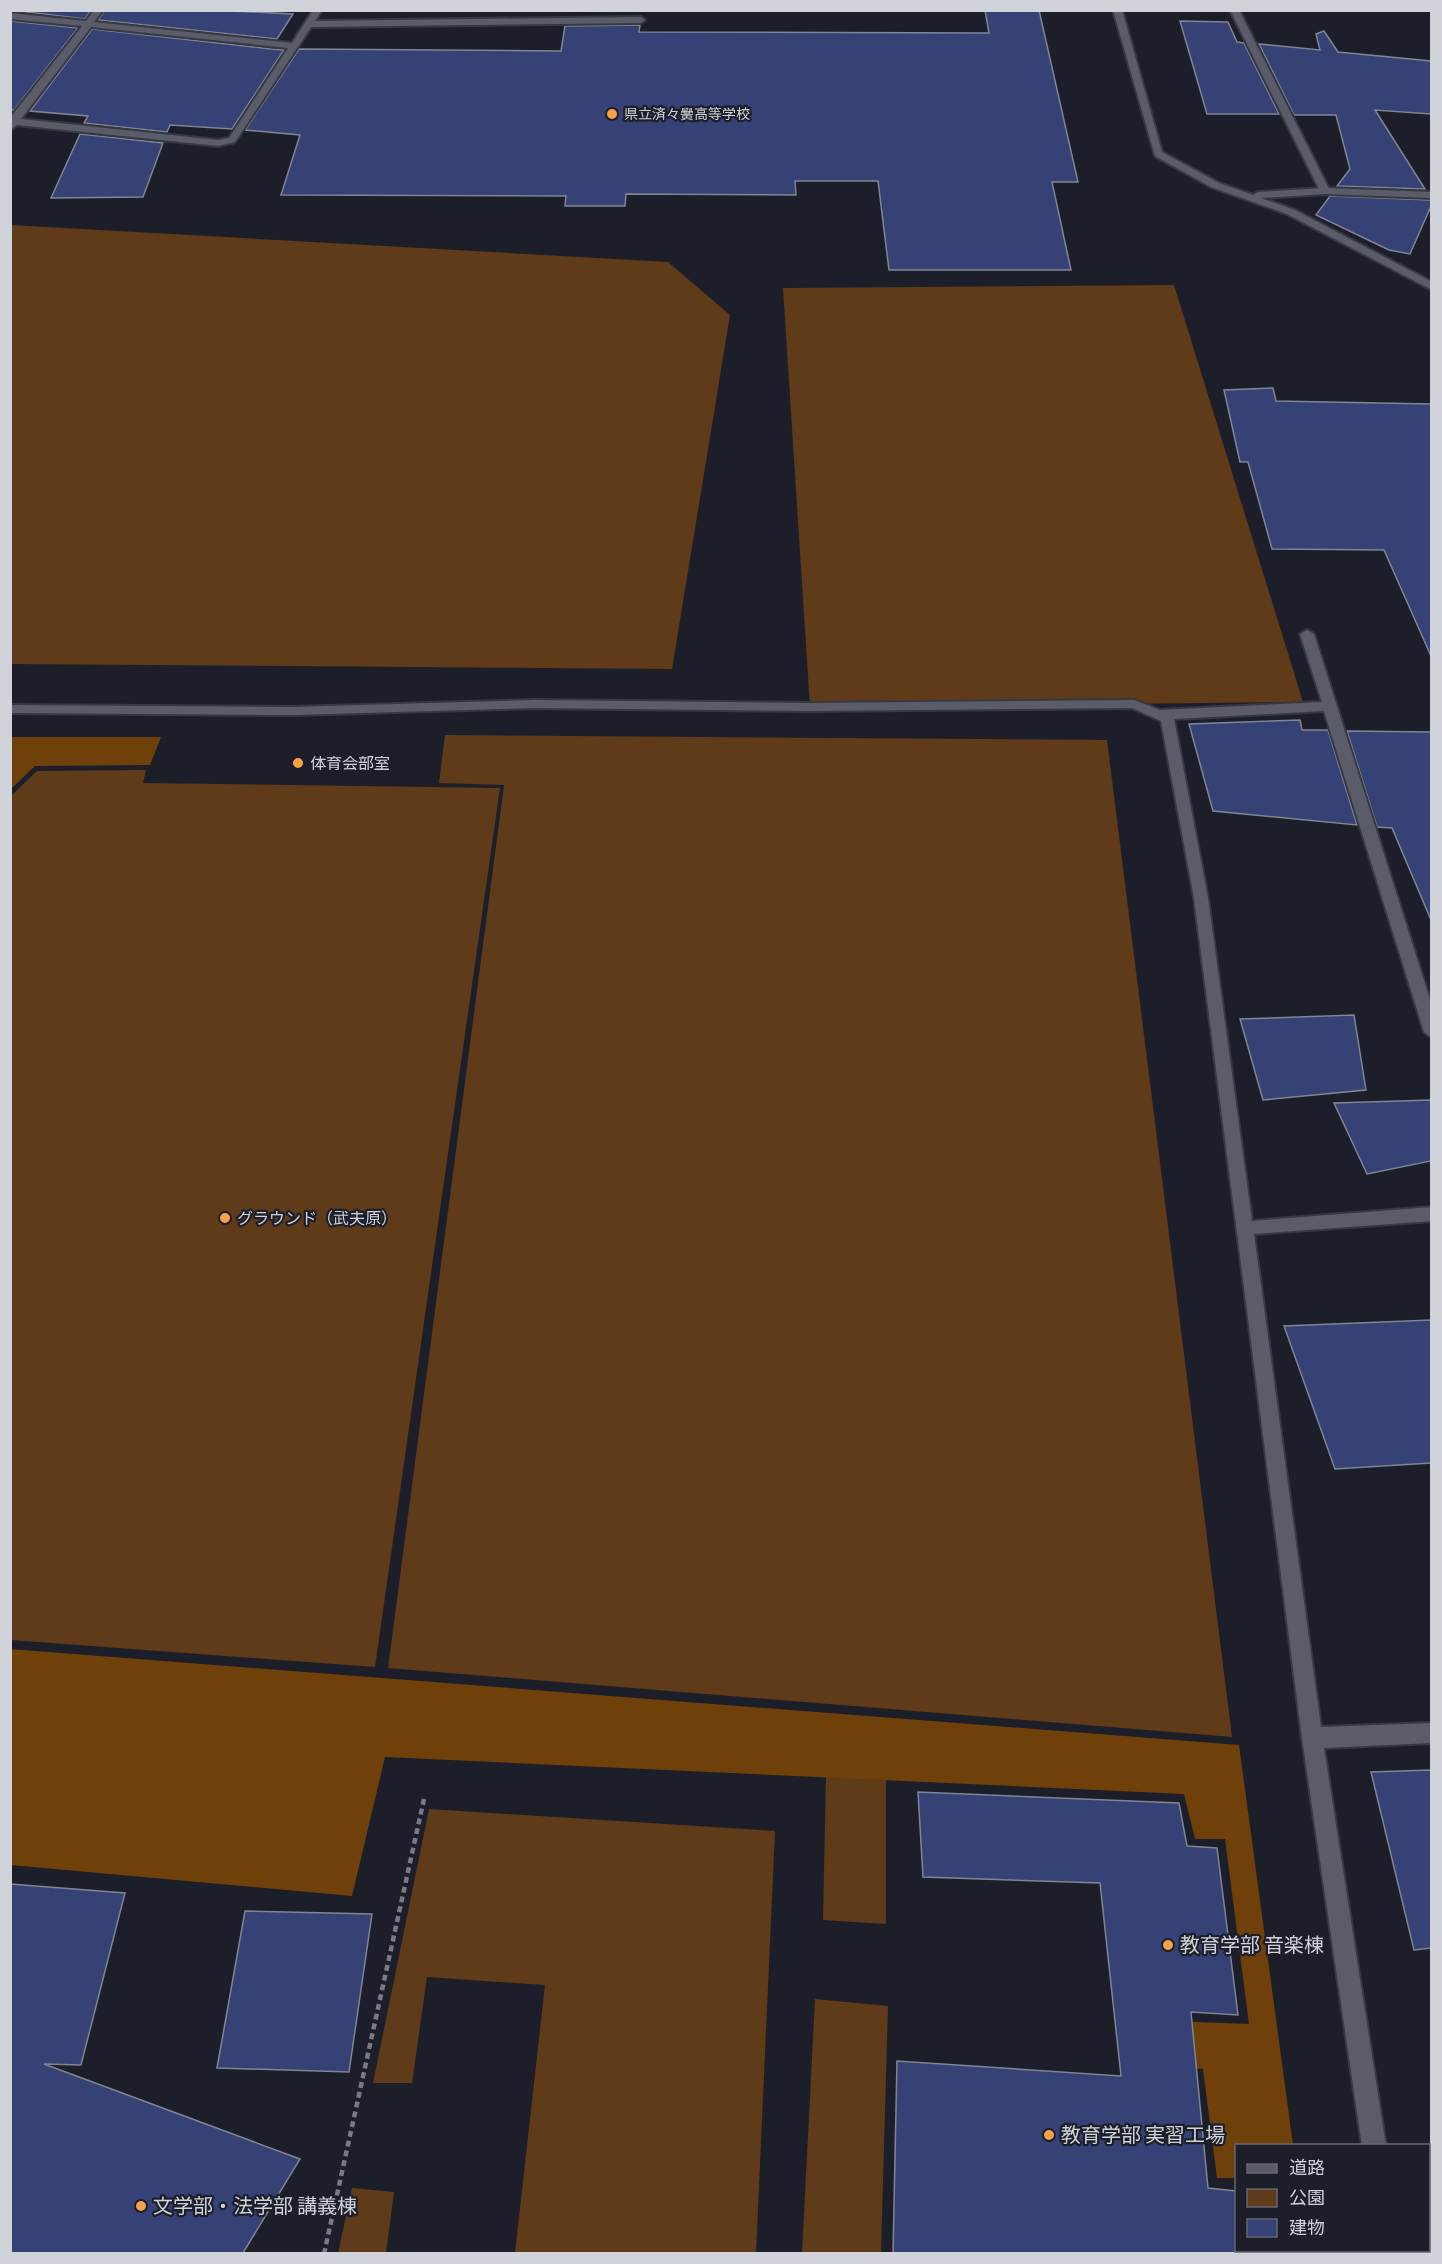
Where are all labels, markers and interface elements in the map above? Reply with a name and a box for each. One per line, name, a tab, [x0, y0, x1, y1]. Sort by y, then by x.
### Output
place label: 県立済々黌高等学校	[624, 103, 750, 123]
marker: 県立済々黌高等学校	[605, 107, 619, 121]
place label: 体育会部室	[310, 750, 390, 774]
marker: 体育会部室	[291, 756, 305, 770]
place label: グラウンド（武夫原）	[237, 1205, 397, 1229]
marker: グラウンド（武夫原）	[218, 1211, 232, 1225]
place label: 教育学部 音楽棟	[1180, 1928, 1324, 1958]
marker: 教育学部 音楽棟	[1161, 1938, 1175, 1952]
place label: 教育学部 実習工場	[1061, 2118, 1225, 2148]
marker: 教育学部 実習工場	[1042, 2128, 1056, 2142]
legend	[1235, 2144, 1430, 2252]
text: 道路	[1289, 2153, 1325, 2180]
text: 公園	[1289, 2183, 1325, 2210]
place label: 文学部・法学部 講義棟	[153, 2189, 357, 2219]
marker: 文学部・法学部 講義棟	[134, 2199, 148, 2213]
text: 建物	[1289, 2213, 1325, 2240]

